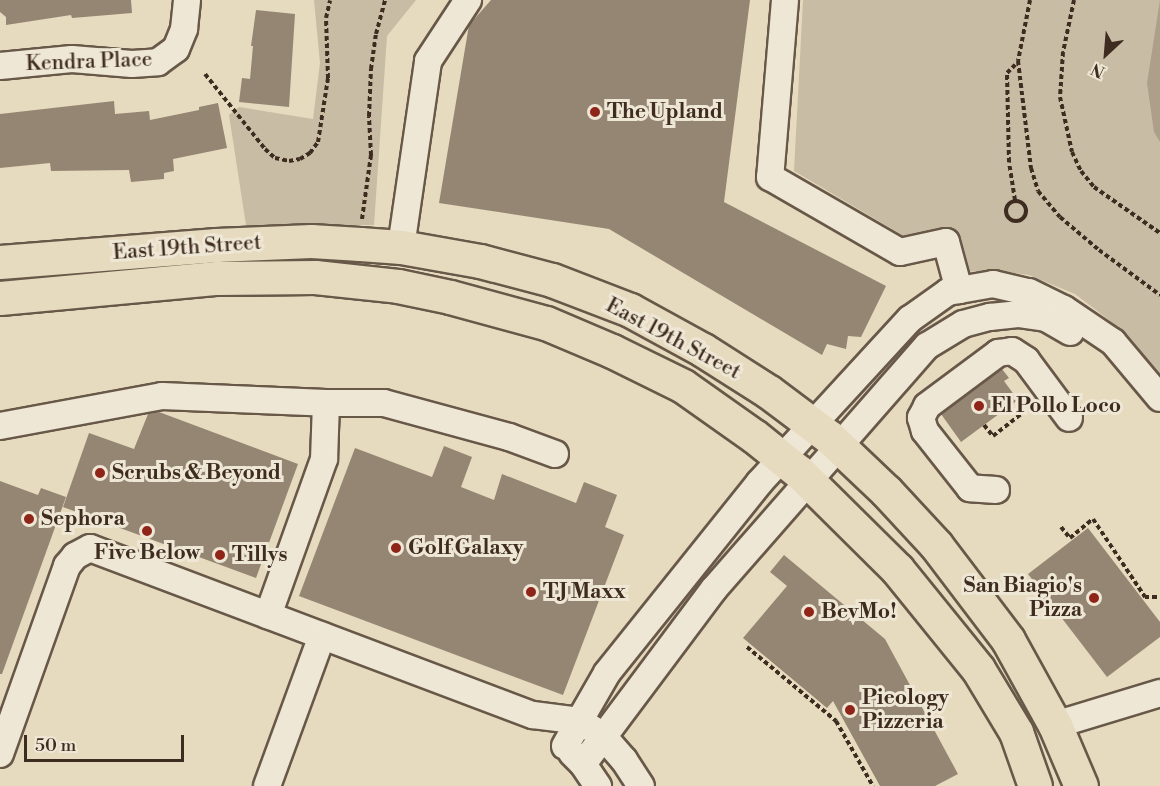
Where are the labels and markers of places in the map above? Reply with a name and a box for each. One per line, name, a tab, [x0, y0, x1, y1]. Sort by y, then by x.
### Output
place label: The Upland	[607, 99, 723, 125]
marker: The Upland	[588, 105, 602, 119]
place label: El Pollo Loco	[991, 393, 1121, 419]
marker: El Pollo Loco	[972, 399, 986, 413]
place label: Scrubs & Beyond	[112, 460, 281, 486]
marker: Scrubs & Beyond	[93, 466, 107, 480]
place label: Sephora	[41, 506, 125, 532]
marker: Sephora	[22, 512, 36, 526]
marker: Five Below	[140, 524, 154, 538]
place label: Golf Galaxy	[408, 535, 523, 561]
place label: Five Below	[94, 540, 200, 566]
marker: Golf Galaxy	[389, 541, 403, 555]
place label: Tillys	[232, 542, 287, 568]
marker: Tillys	[213, 548, 227, 562]
place label: San Biagio's Pizza	[964, 573, 1082, 623]
place label: TJ Maxx	[543, 579, 626, 605]
marker: TJ Maxx	[524, 585, 538, 599]
marker: San Biagio's Pizza	[1087, 591, 1101, 605]
place label: BevMo!	[821, 599, 897, 625]
marker: BevMo!	[802, 605, 816, 619]
place label: Pieology Pizzeria	[862, 685, 949, 735]
marker: Pieology Pizzeria	[843, 703, 857, 717]

